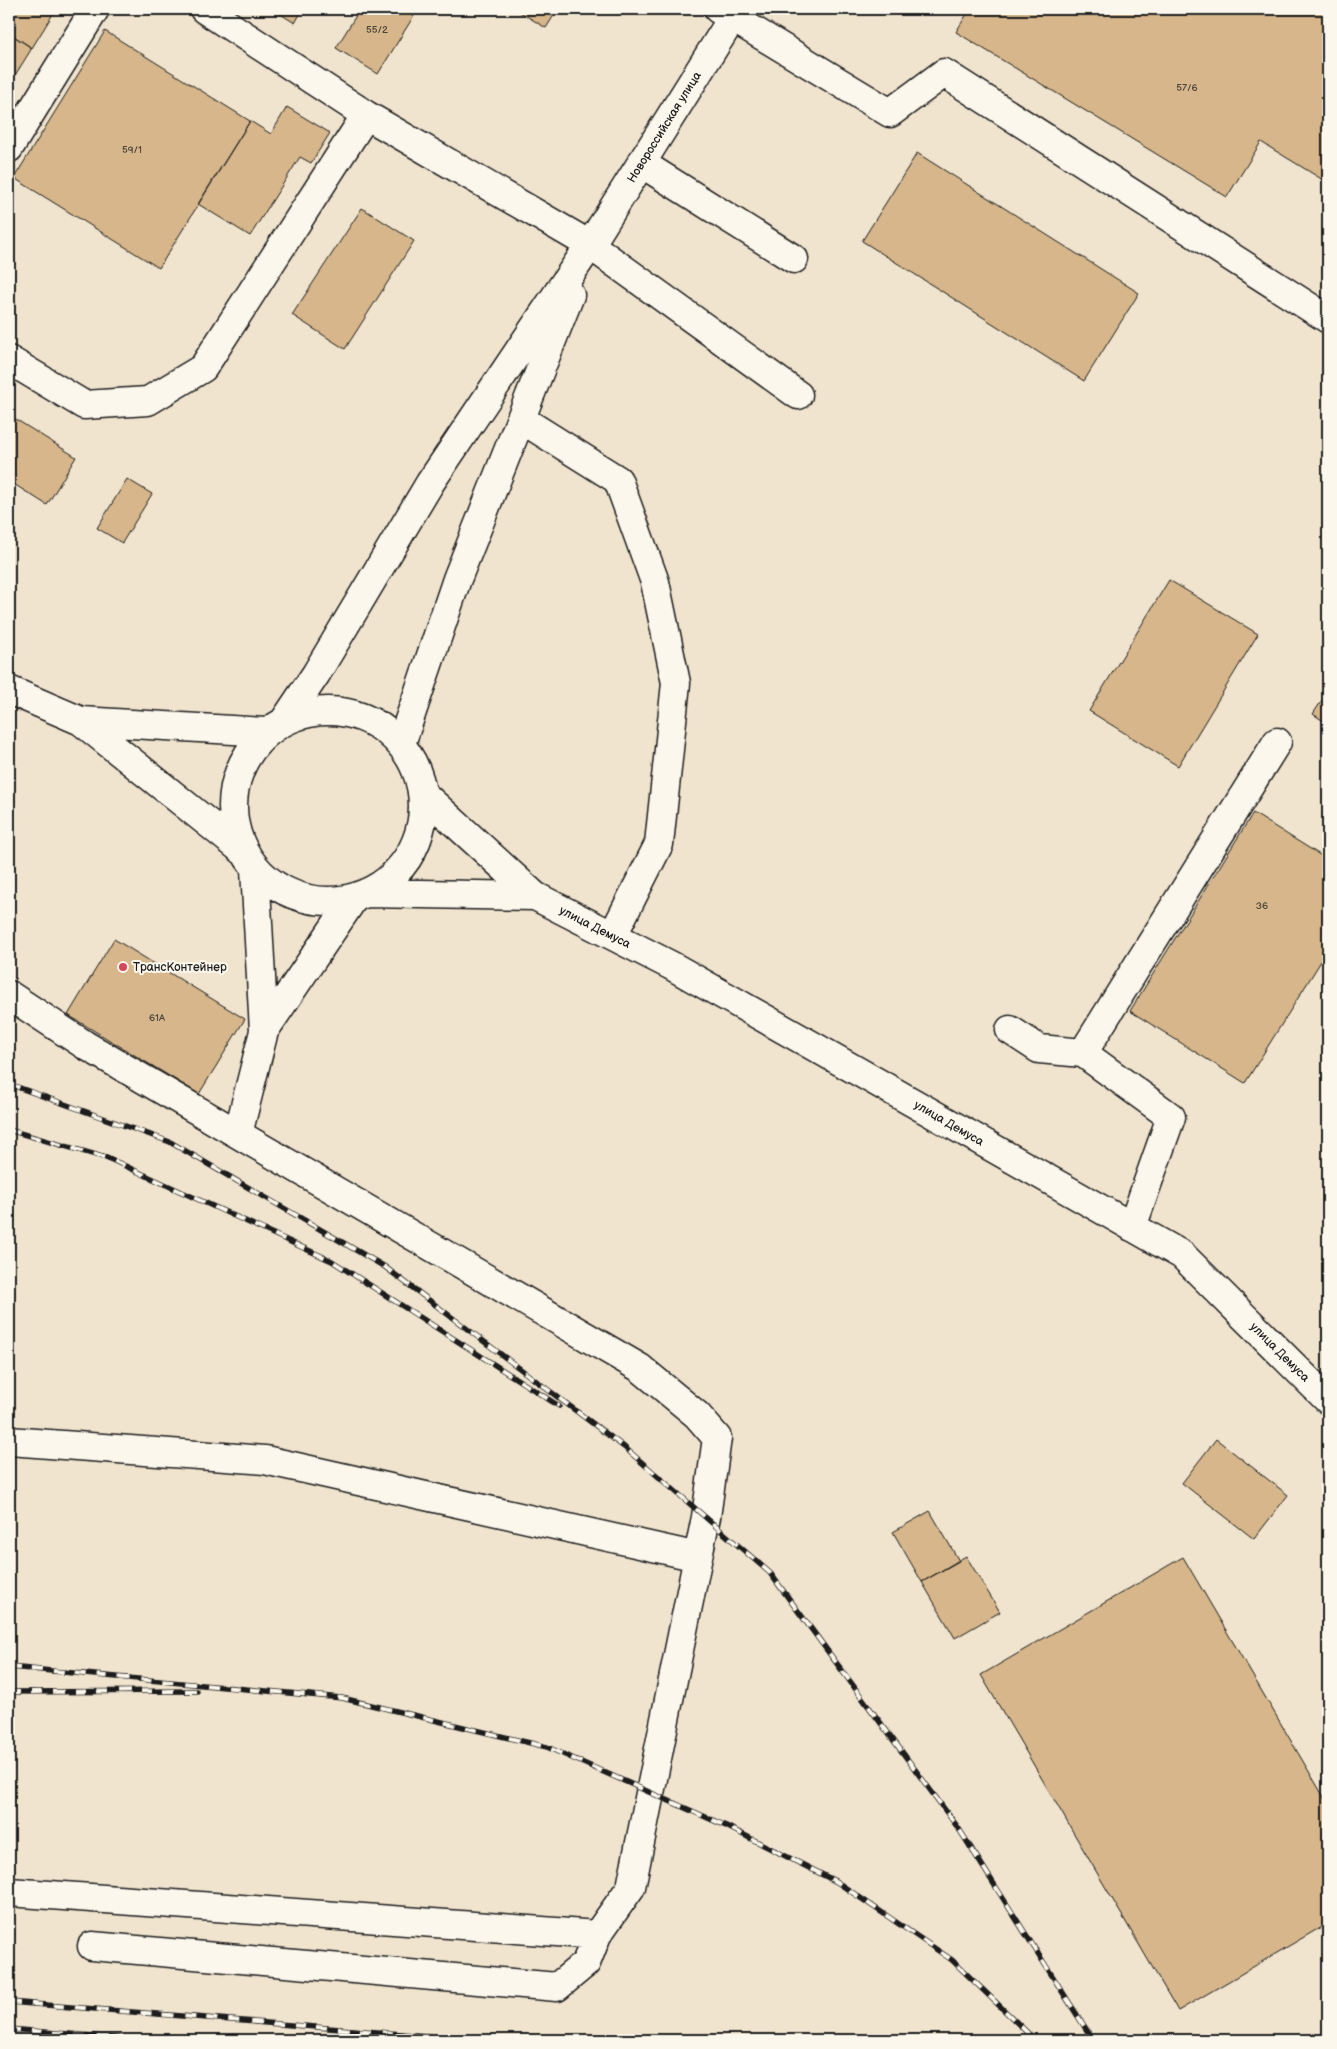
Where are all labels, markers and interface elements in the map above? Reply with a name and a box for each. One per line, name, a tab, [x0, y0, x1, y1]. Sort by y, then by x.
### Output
house number: 55/2	[366, 24, 388, 36]
street label: Новороссийская улица	[624, 69, 705, 186]
house number: 57/6	[1176, 82, 1198, 94]
house number: 59/1	[122, 144, 142, 156]
house number: 36	[1256, 900, 1268, 912]
street label: улица Демуса	[557, 903, 633, 952]
place label: ТрансКонтейнер	[133, 960, 227, 975]
marker: ТрансКонтейнер	[117, 961, 129, 973]
house number: 61А	[149, 1012, 166, 1024]
street label: улица Демуса	[911, 1097, 986, 1149]
street label: улица Демуса	[1247, 1319, 1313, 1385]

